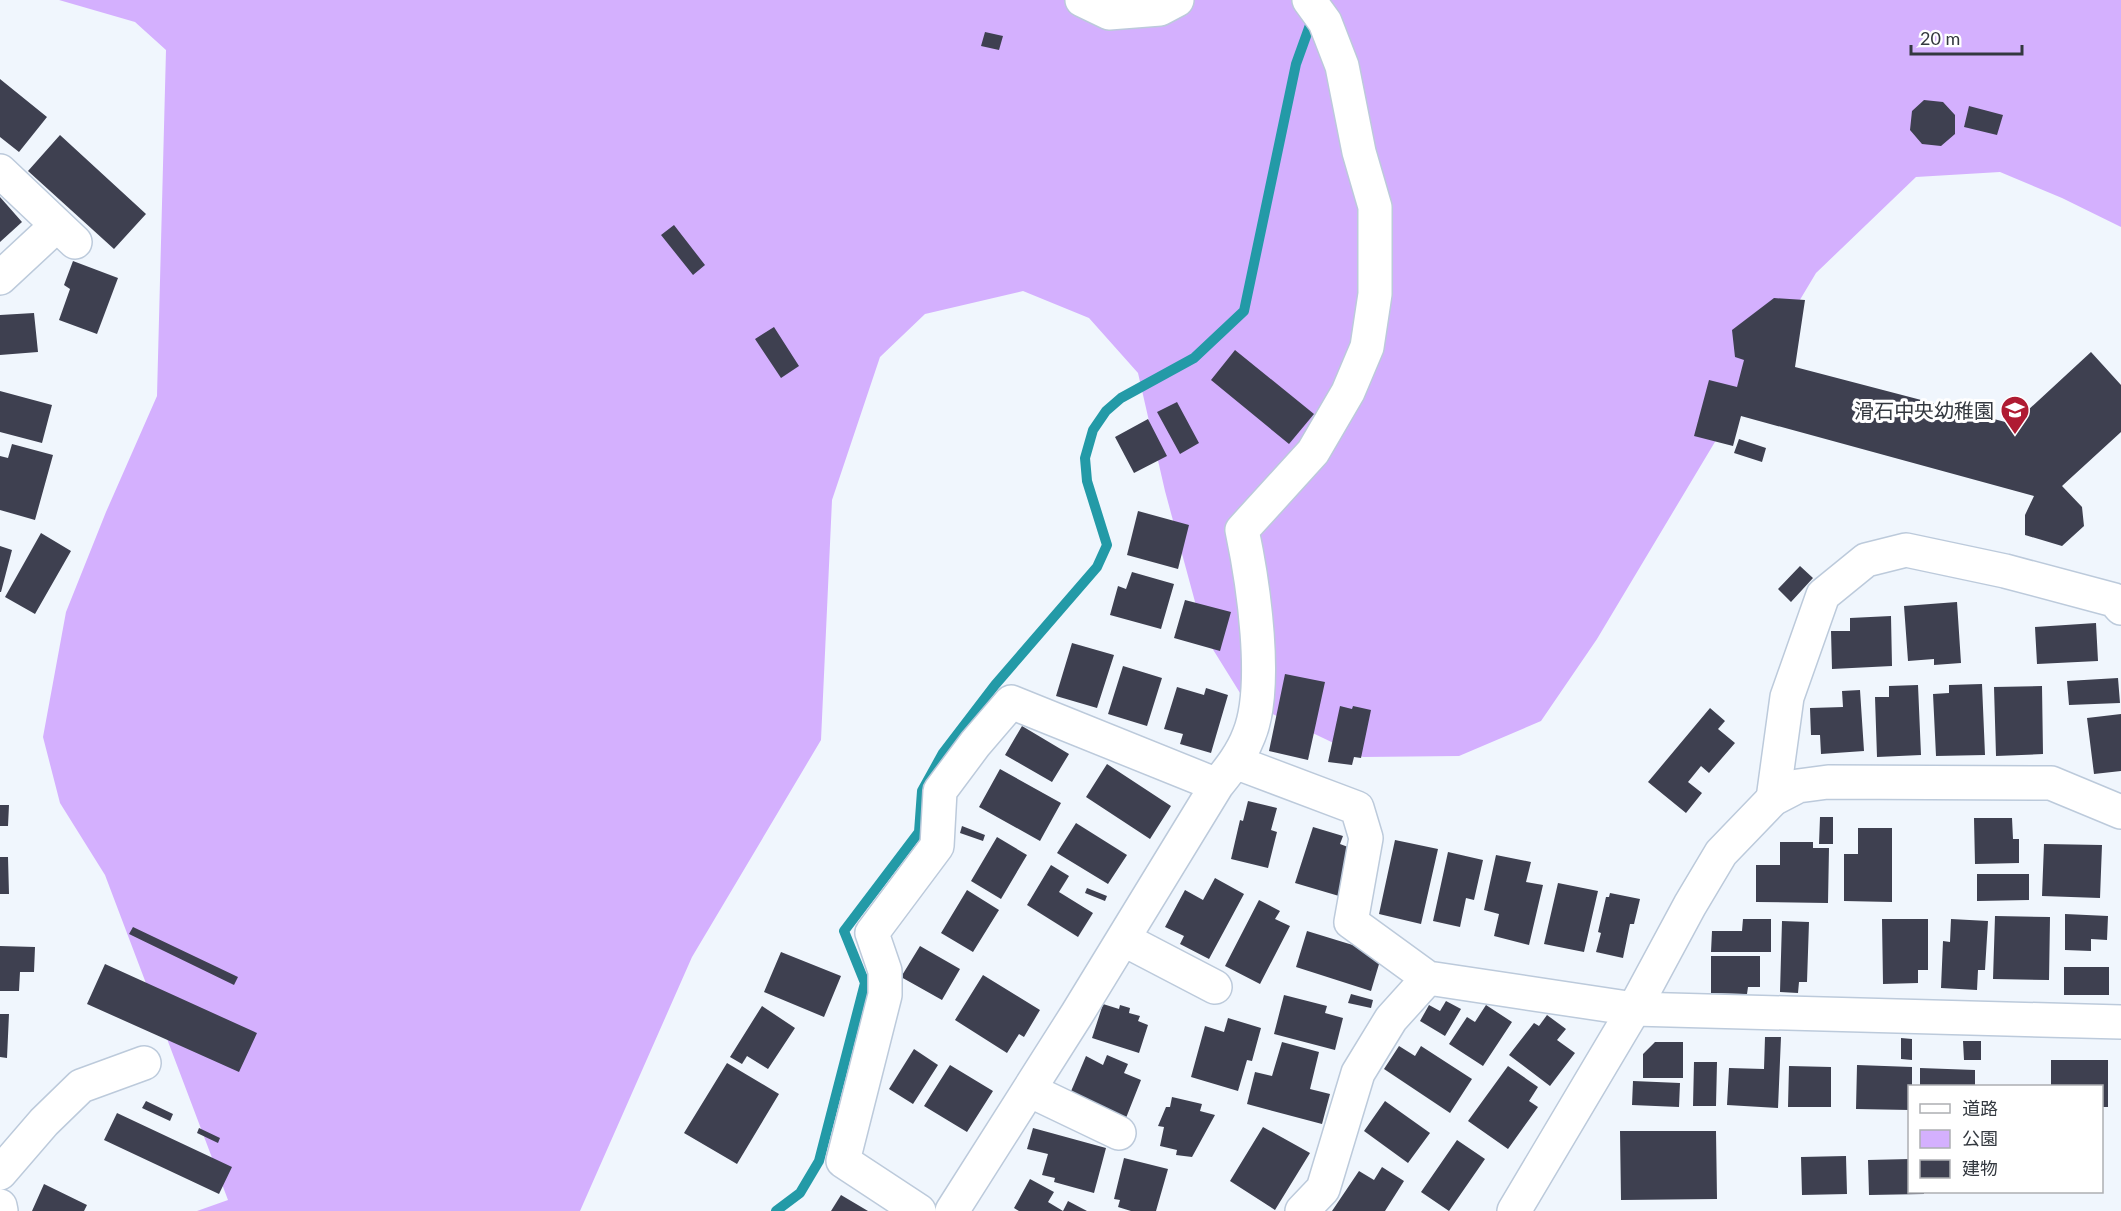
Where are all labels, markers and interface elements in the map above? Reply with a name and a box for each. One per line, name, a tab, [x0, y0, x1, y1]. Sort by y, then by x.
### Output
scale bar	[1911, 18, 2022, 56]
text: 20 m	[1920, 27, 1960, 49]
school or university icon: 滑石中央幼稚園	[1999, 394, 2031, 436]
place label: 滑石中央幼稚園	[1854, 398, 1994, 422]
legend	[1908, 1085, 2103, 1193]
text: 道路	[1962, 1097, 1998, 1119]
text: 公園	[1962, 1127, 1998, 1149]
text: 建物	[1962, 1157, 1998, 1179]

